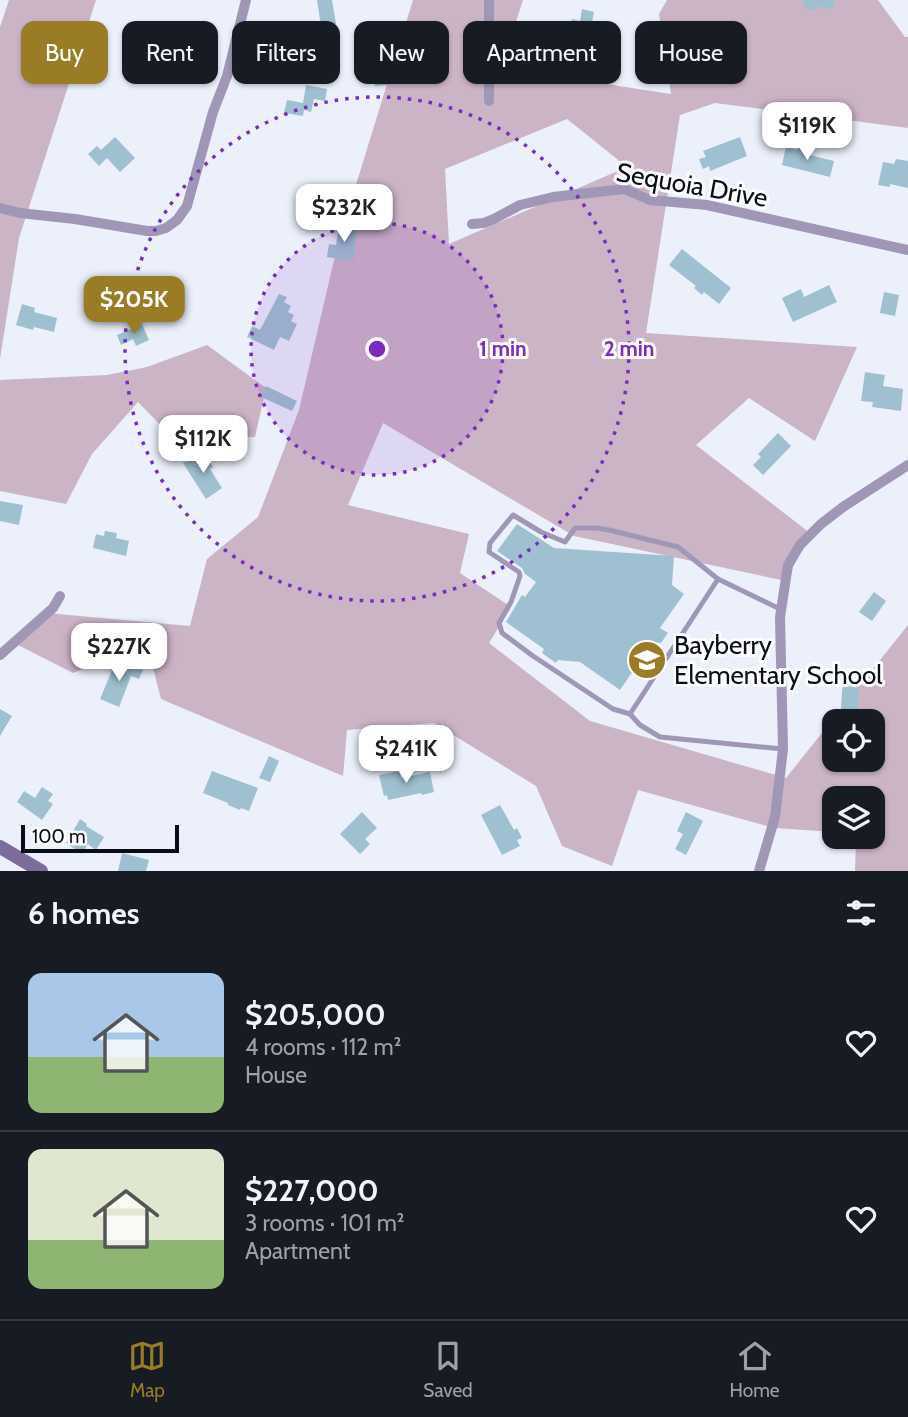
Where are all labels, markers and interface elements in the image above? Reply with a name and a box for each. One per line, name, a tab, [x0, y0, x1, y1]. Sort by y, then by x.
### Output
chip: Buy	[21, 21, 108, 84]
chip: Rent	[122, 21, 218, 84]
chip: Filters	[232, 21, 340, 84]
chip: New	[354, 21, 449, 84]
chip: Apartment	[463, 21, 621, 84]
chip: House	[635, 21, 747, 84]
pin: $119K	[758, 102, 856, 162]
text: $119K	[778, 111, 836, 139]
street label: Sequoia Drive	[614, 156, 770, 214]
pin: $232K	[295, 184, 393, 244]
text: $232K	[312, 193, 376, 221]
pin: $205K	[85, 276, 183, 336]
text: $205K	[100, 285, 168, 313]
text: 1 min	[479, 336, 527, 361]
text: 2 min	[604, 336, 654, 361]
centre of rings	[365, 337, 389, 361]
pin: $112K	[154, 416, 252, 475]
text: $112K	[175, 424, 231, 452]
pin: $227K	[70, 624, 168, 683]
place label: Bayberry Elementary School	[674, 629, 882, 691]
text: $227K	[87, 632, 151, 660]
school or university icon: Bayberry Elementary School	[626, 639, 668, 681]
map controls	[822, 709, 885, 849]
button: locate	[822, 709, 885, 772]
pin: $241K	[357, 726, 455, 785]
text: $241K	[375, 734, 437, 762]
button: layers	[822, 786, 885, 849]
scale bar	[21, 822, 178, 854]
text: 100 m	[32, 825, 86, 848]
icon: filters	[842, 894, 880, 932]
text: 6 homes	[28, 895, 139, 932]
text: $205,000	[245, 996, 386, 1033]
icon: home	[84, 1001, 168, 1085]
icon: heart	[842, 1024, 880, 1062]
text: 4 rooms · 112 m²	[245, 1033, 401, 1061]
text: House	[245, 1061, 307, 1089]
text: $227,000	[245, 1172, 379, 1209]
icon: home	[84, 1177, 168, 1261]
icon: heart	[842, 1200, 880, 1238]
text: 3 rooms · 101 m²	[245, 1209, 404, 1237]
text: Apartment	[245, 1237, 350, 1265]
tab: Map	[128, 1337, 166, 1402]
tab: Saved	[423, 1337, 473, 1402]
tab: Home	[730, 1337, 780, 1402]

